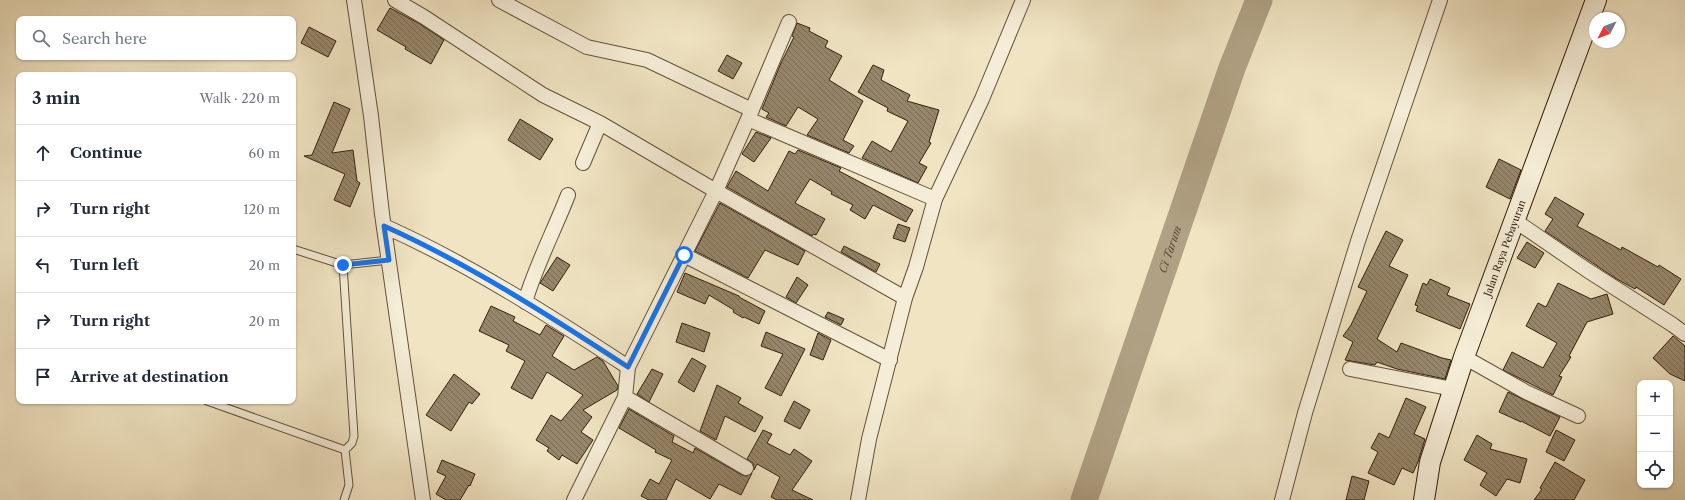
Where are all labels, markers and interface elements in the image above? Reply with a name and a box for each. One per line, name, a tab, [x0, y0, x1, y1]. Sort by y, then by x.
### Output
north arrow	[1589, 12, 1625, 48]
search box	[16, 16, 296, 60]
icon: search	[30, 27, 52, 49]
text: Search here	[62, 29, 147, 48]
text: 3 min	[32, 88, 81, 108]
text: Walk · 220 m	[200, 90, 280, 106]
icon: ahead	[32, 142, 54, 164]
text: Continue	[70, 143, 142, 162]
text: 60 m	[249, 145, 280, 161]
street label: Jalan Raya Pebayuran	[1480, 197, 1528, 300]
icon: right	[32, 198, 54, 220]
text: Turn right	[70, 199, 150, 218]
text: 120 m	[243, 201, 280, 217]
water label: Ci Tarum	[1155, 224, 1184, 275]
route start	[675, 246, 693, 264]
icon: left	[32, 254, 54, 276]
text: Turn left	[70, 255, 139, 274]
route end	[334, 256, 352, 274]
text: 20 m	[249, 257, 280, 273]
icon: right	[32, 310, 54, 332]
text: Turn right	[70, 311, 150, 330]
text: 20 m	[249, 313, 280, 329]
icon: arrive	[32, 366, 54, 388]
text: Arrive at destination	[70, 367, 229, 386]
map controls	[1637, 380, 1673, 488]
button: +	[1637, 380, 1673, 416]
button: −	[1637, 416, 1673, 452]
button: locate	[1637, 452, 1673, 488]

